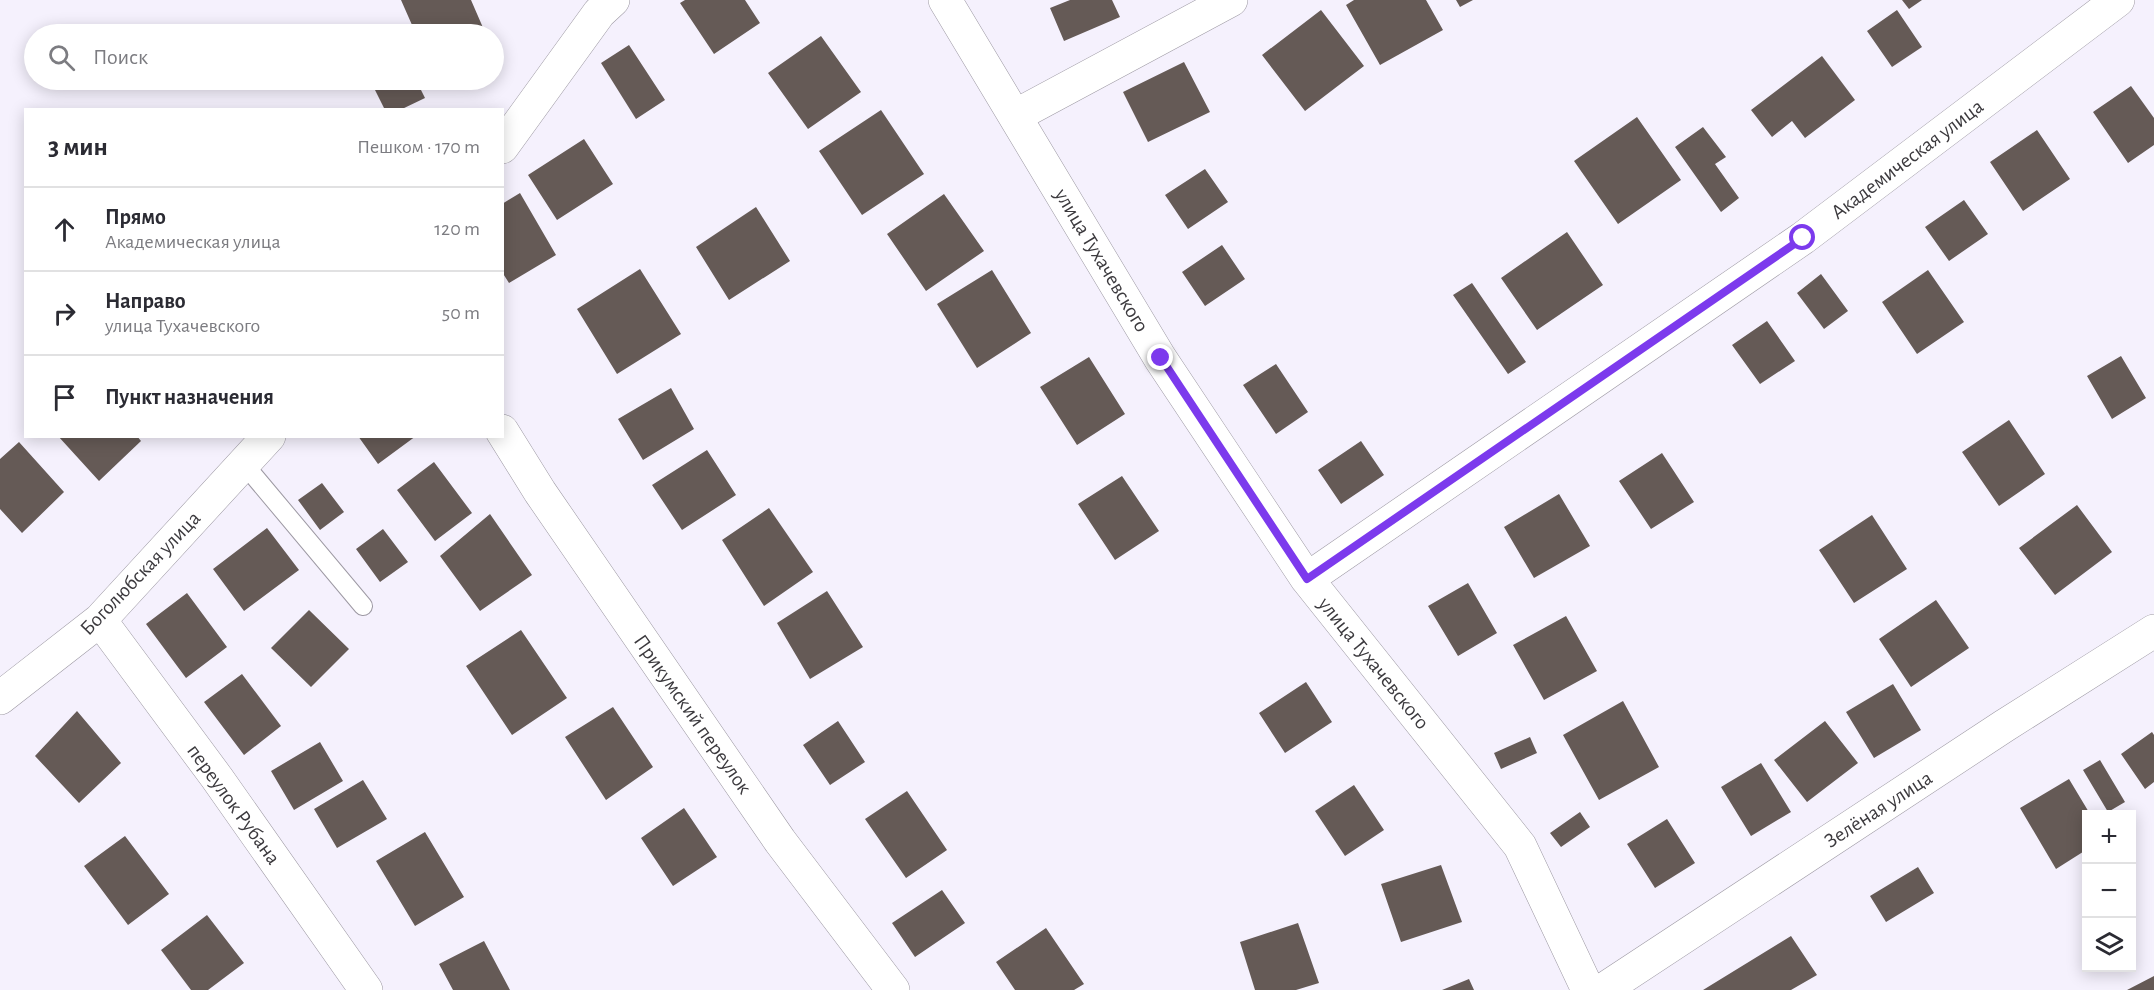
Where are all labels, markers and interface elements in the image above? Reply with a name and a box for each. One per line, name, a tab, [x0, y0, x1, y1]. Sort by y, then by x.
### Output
search box	[24, 24, 504, 90]
icon: search	[45, 41, 78, 74]
text: Поиск	[93, 46, 148, 68]
street label: Академическая улица	[1827, 95, 1988, 223]
text: 3 мин	[48, 134, 108, 160]
text: Пешком · 170 m	[357, 137, 480, 157]
street label: улица Тухачевского	[1050, 184, 1153, 336]
text: Прямо	[105, 206, 166, 228]
icon: ahead	[48, 213, 81, 246]
text: 120 m	[434, 219, 480, 239]
route start	[1789, 224, 1815, 250]
text: Академическая улица	[105, 232, 281, 252]
text: Направо	[105, 290, 186, 312]
icon: right	[48, 297, 81, 330]
text: 50 m	[442, 303, 480, 323]
text: улица Тухачевского	[105, 316, 260, 336]
route end	[1147, 344, 1173, 370]
icon: arrive	[48, 381, 81, 414]
text: Пункт назначения	[105, 386, 274, 408]
street label: Боголюбская улица	[76, 507, 205, 639]
street label: улица Тухачевского	[1314, 593, 1433, 733]
street label: Прикумский переулок	[630, 631, 756, 798]
street label: переулок Рубана	[183, 740, 284, 869]
street label: Зелёная улица	[1821, 767, 1936, 852]
map controls	[2082, 810, 2136, 972]
button: +	[2082, 810, 2136, 864]
button: −	[2082, 864, 2136, 918]
button: layers	[2082, 918, 2136, 972]

